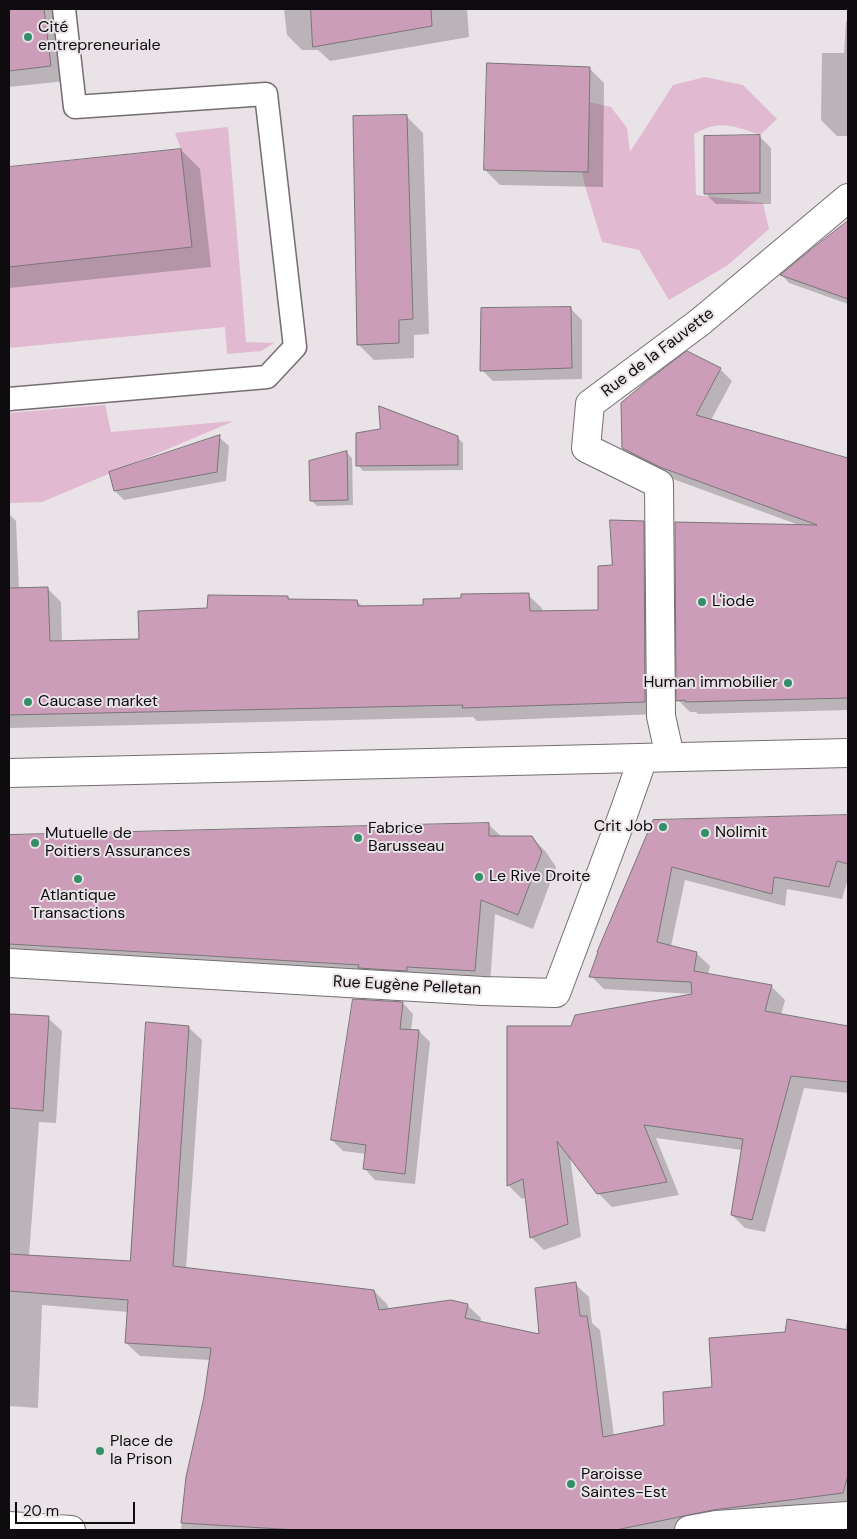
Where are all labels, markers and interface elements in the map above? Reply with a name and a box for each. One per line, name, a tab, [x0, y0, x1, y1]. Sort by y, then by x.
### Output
place label: Cité entrepreneuriale	[38, 18, 161, 56]
marker: Cité entrepreneuriale	[22, 31, 34, 43]
street label: Rue de la Fauvette	[598, 304, 718, 402]
place label: L'iode	[712, 592, 754, 612]
marker: L'iode	[696, 596, 708, 608]
place label: Human immobilier	[643, 673, 778, 693]
marker: Human immobilier	[782, 677, 794, 689]
place label: Caucase market	[38, 692, 158, 712]
marker: Caucase market	[22, 696, 34, 708]
place label: Crit Job	[594, 817, 653, 837]
place label: Fabrice Barusseau	[368, 819, 444, 857]
marker: Crit Job	[657, 821, 669, 833]
place label: Nolimit	[715, 823, 767, 843]
place label: Mutuelle de Poitiers Assurances	[45, 824, 190, 862]
marker: Nolimit	[699, 827, 711, 839]
marker: Fabrice Barusseau	[352, 832, 364, 844]
marker: Mutuelle de Poitiers Assurances	[29, 837, 41, 849]
place label: Le Rive Droite	[489, 867, 590, 887]
marker: Le Rive Droite	[473, 871, 485, 883]
marker: Atlantique Transactions	[72, 873, 84, 885]
place label: Atlantique Transactions	[31, 886, 125, 924]
street label: Rue Eugène Pelletan	[332, 973, 482, 999]
place label: Place de la Prison	[110, 1432, 173, 1470]
marker: Place de la Prison	[94, 1445, 106, 1457]
place label: Paroisse Saintes-Est	[581, 1465, 667, 1503]
marker: Paroisse Saintes-Est	[565, 1478, 577, 1490]
scale bar	[18, 1492, 138, 1524]
text: 20 m	[23, 1501, 59, 1521]

